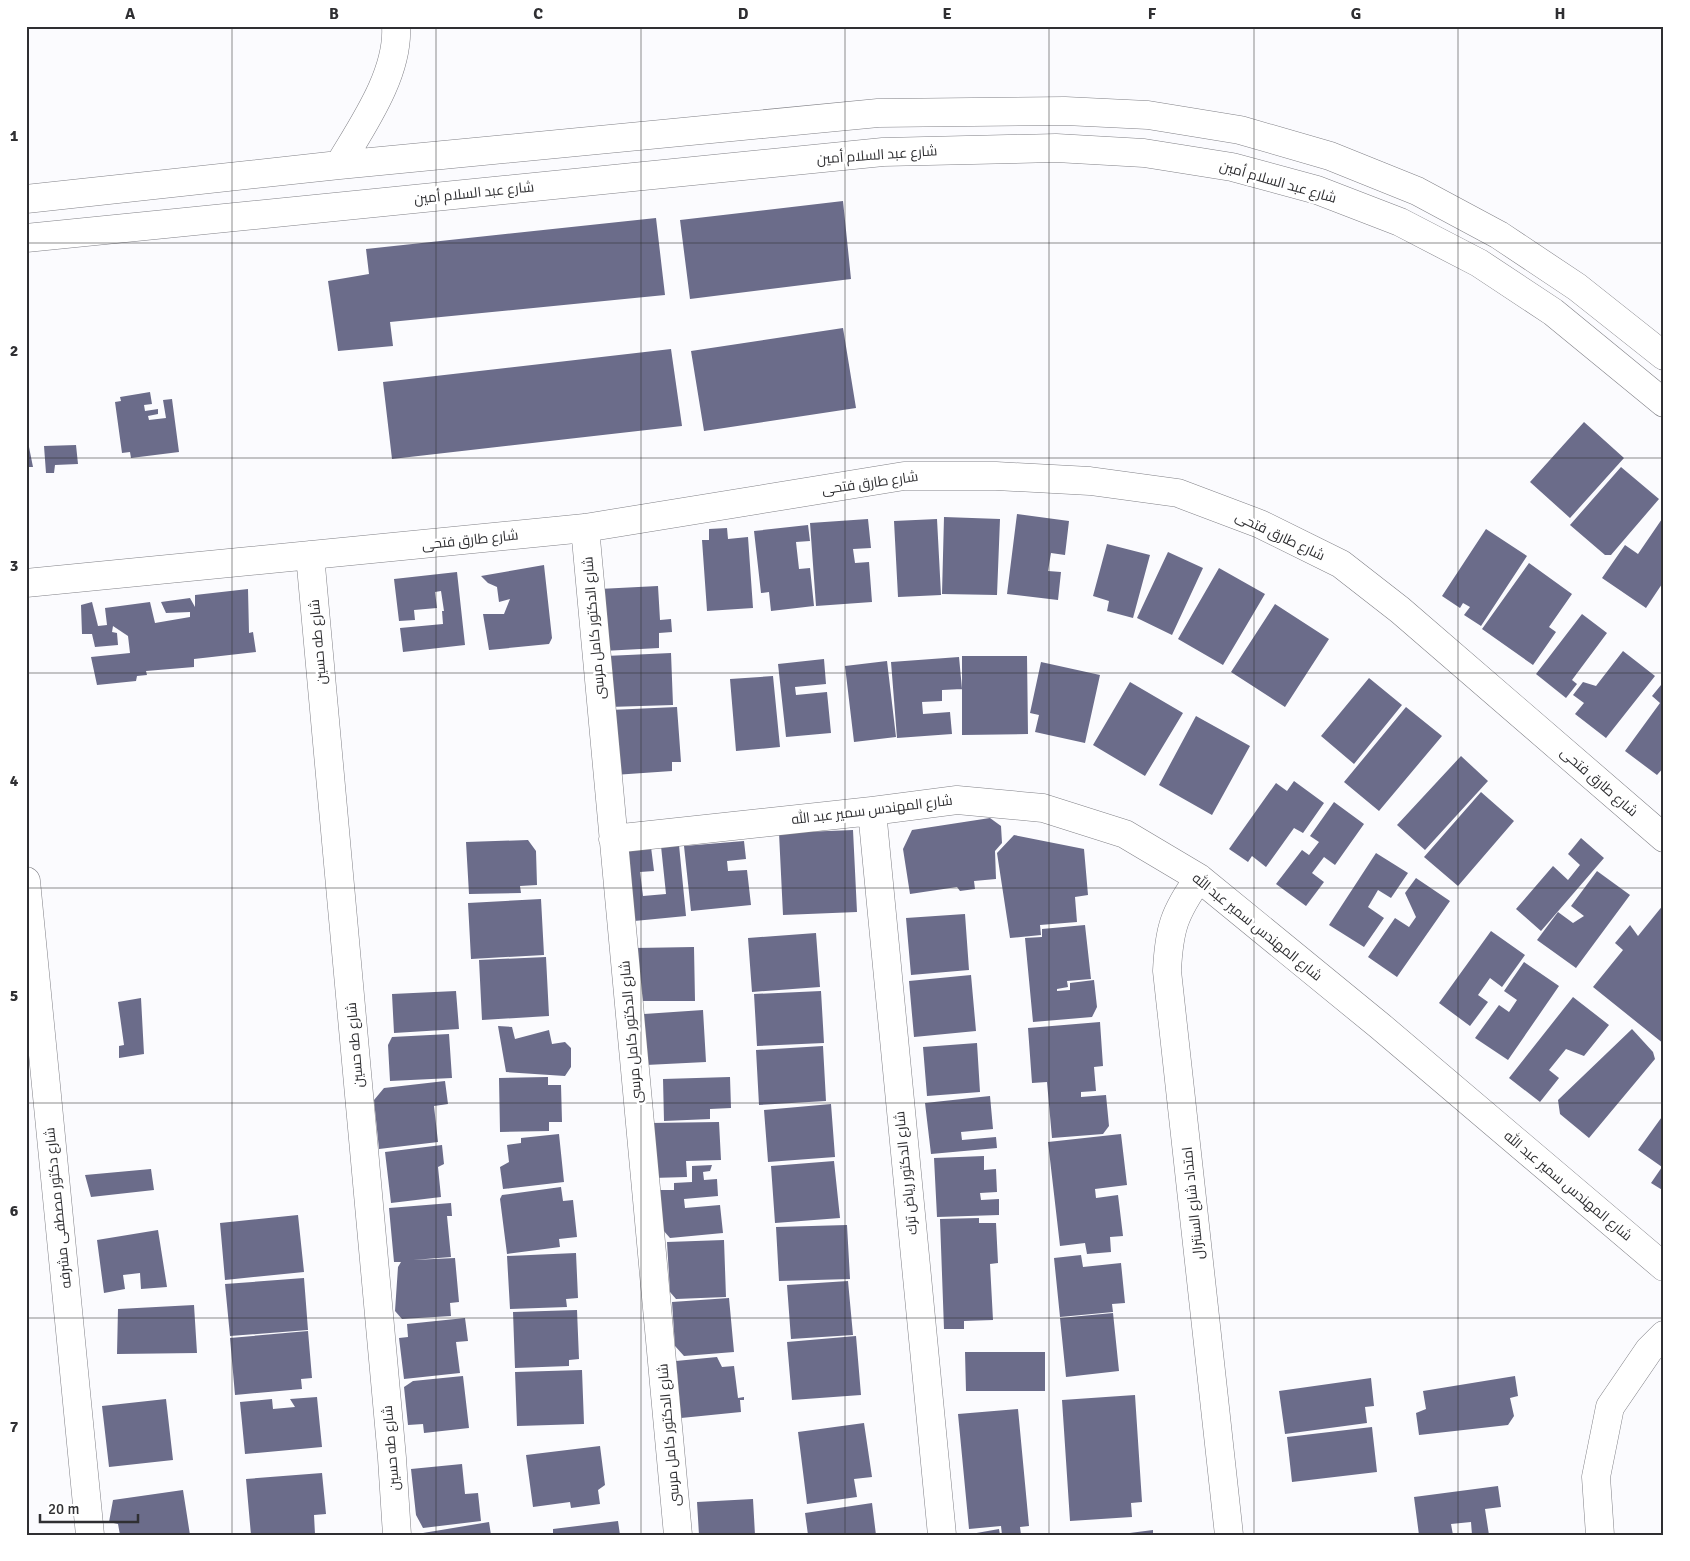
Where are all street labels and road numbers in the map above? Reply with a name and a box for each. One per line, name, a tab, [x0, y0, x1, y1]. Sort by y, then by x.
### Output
street label: شارع عبد السلام أمين	[816, 141, 938, 169]
street label: شارع عبد السلام أمين	[1217, 156, 1339, 208]
street label: شارع عبد السلام أمين	[413, 177, 535, 209]
street label: شارع طارق فتحى	[821, 468, 919, 498]
street label: شارع طارق فتحى	[1232, 508, 1328, 564]
street label: شارع طارق فتحى	[421, 526, 519, 554]
street label: شارع الدكتور كامل مرسى	[579, 556, 609, 700]
street label: شارع طه حسين	[306, 599, 330, 685]
street label: شارع طارق فتحى	[1557, 744, 1641, 820]
street label: شارع المهندس سمير عبد الله	[790, 791, 953, 828]
street label: شارع المهندس سمير عبد الله	[1189, 869, 1326, 985]
street label: شارع الدكتور كامل مرسى	[616, 960, 646, 1104]
street label: شارع طه حسين	[343, 1002, 367, 1088]
street label: شارع الدكتور رياض ترك	[891, 1110, 921, 1236]
street label: شارع دكتور مصطفى مشرفه	[41, 1127, 75, 1289]
street label: شارع المهندس سمير عبد الله	[1500, 1127, 1636, 1245]
street label: امتداد شارع السنترال	[1179, 1146, 1207, 1260]
street label: شارع الدكتور كامل مرسى	[654, 1363, 684, 1507]
street label: شارع طه حسين	[379, 1405, 403, 1491]

